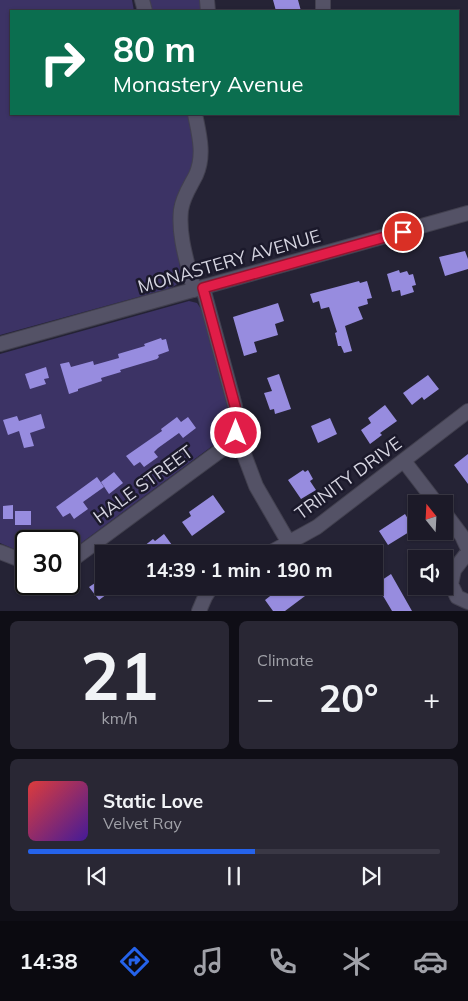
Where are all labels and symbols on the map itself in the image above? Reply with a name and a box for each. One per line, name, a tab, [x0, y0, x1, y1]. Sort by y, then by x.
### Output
pin	[382, 211, 424, 253]
street label: MONASTERY AVENUE	[135, 224, 323, 298]
position arrow	[209, 406, 261, 458]
street label: TRINITY DRIVE	[290, 432, 406, 524]
street label: HALE STREET	[88, 440, 198, 528]
north arrow	[408, 495, 452, 540]
speed limit sign: 30	[15, 530, 80, 595]

